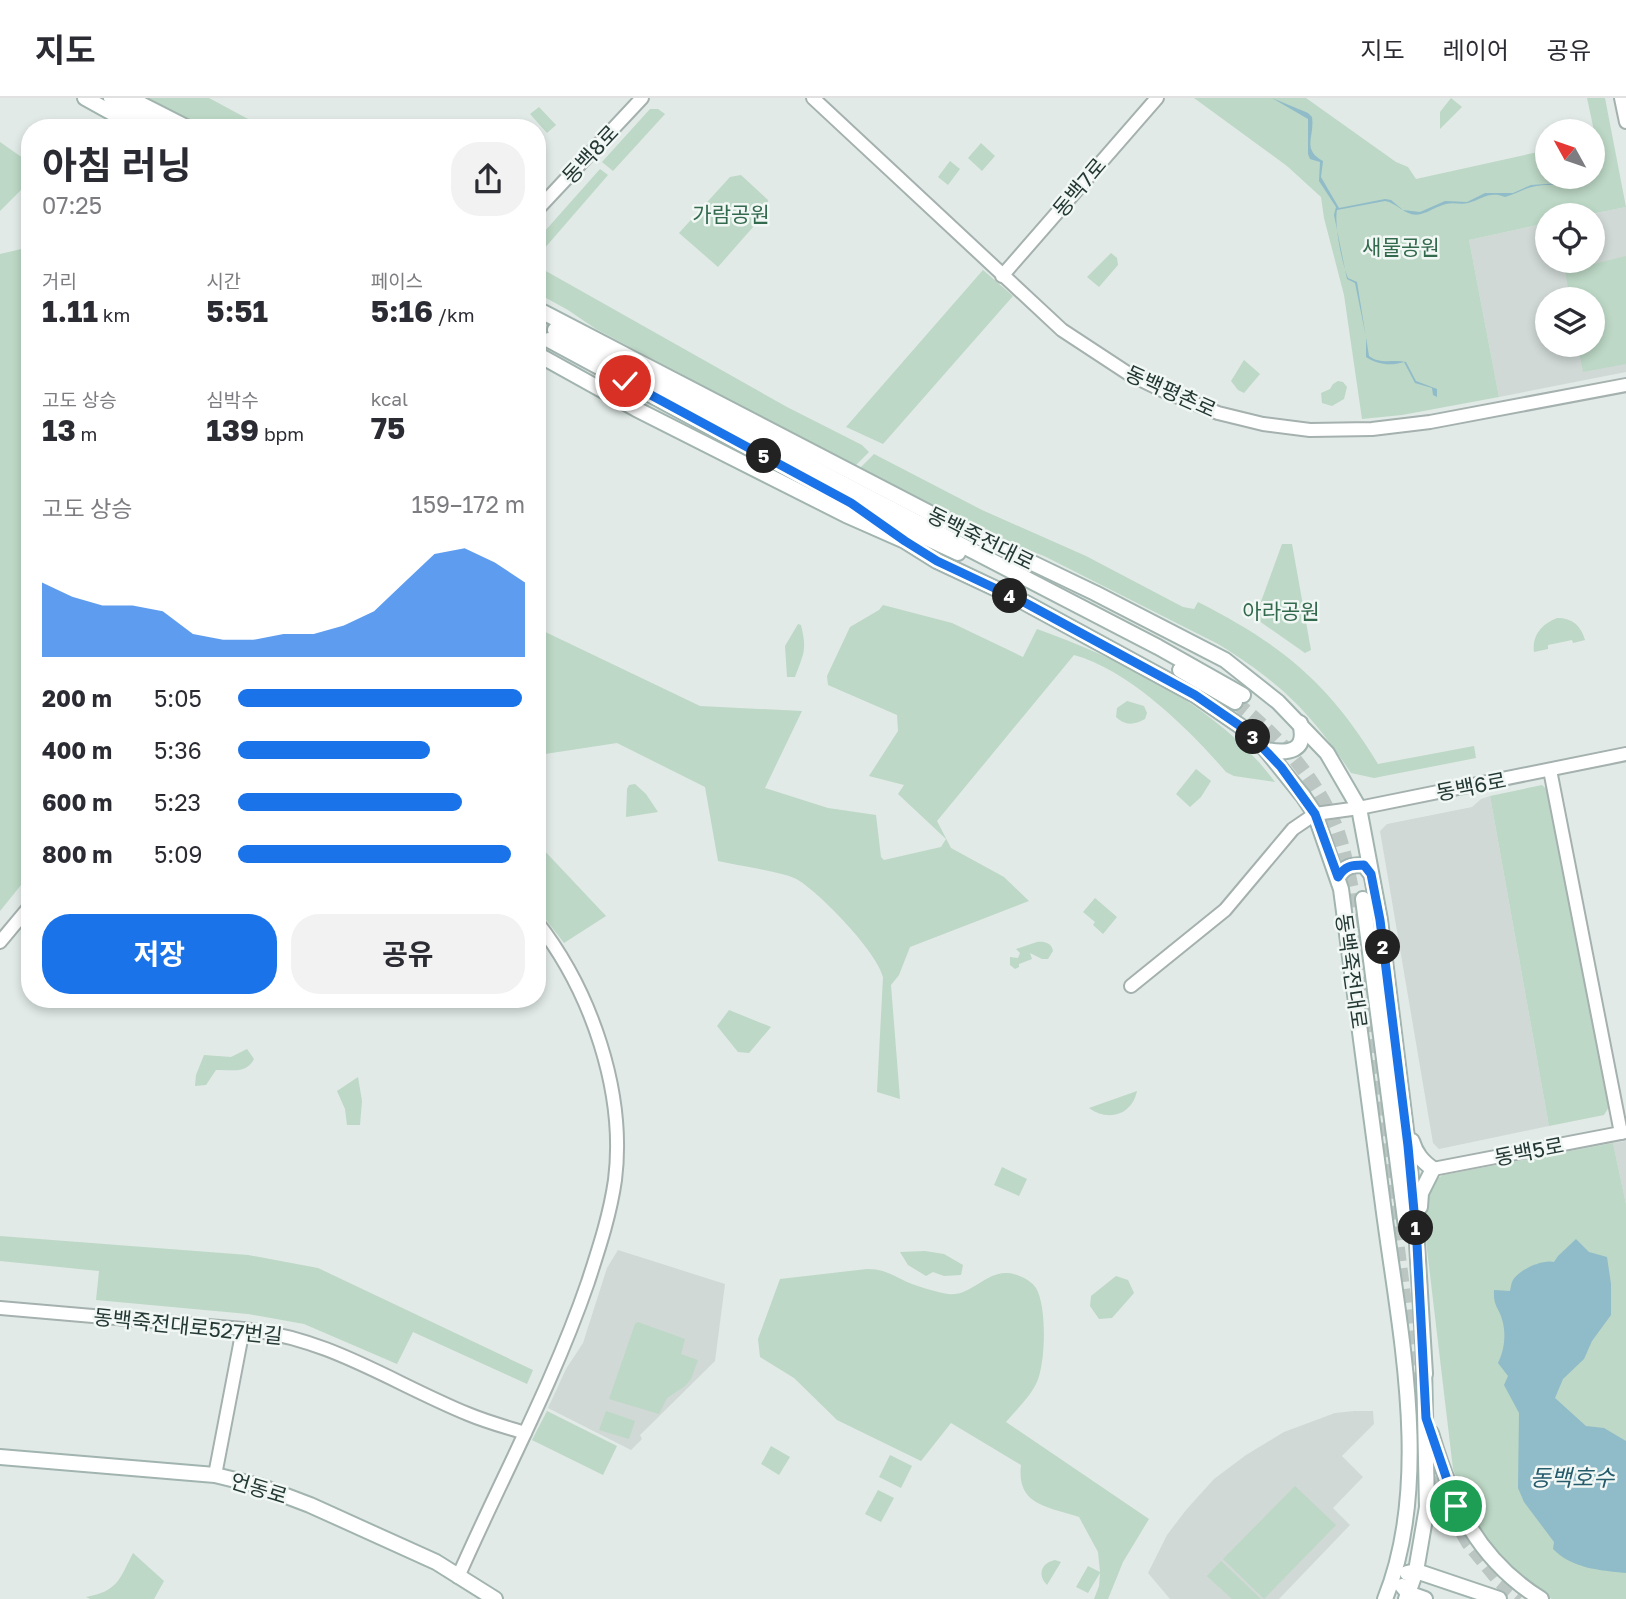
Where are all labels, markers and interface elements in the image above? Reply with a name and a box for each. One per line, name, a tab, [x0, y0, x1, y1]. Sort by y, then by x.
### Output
text: 지도	[35, 30, 96, 69]
text: 지도	[1360, 35, 1405, 64]
text: 레이어	[1443, 35, 1509, 64]
text: 공유	[1547, 35, 1591, 64]
street label: 동백8로	[556, 119, 624, 189]
north arrow	[1535, 119, 1605, 189]
map controls	[1535, 119, 1605, 357]
text: 아침 러닝	[42, 142, 191, 187]
button: share	[451, 142, 525, 216]
street label: 동백7로	[1047, 152, 1111, 222]
text: 07:25	[42, 191, 102, 219]
park label: 가람공원	[692, 201, 770, 227]
button: locate	[1535, 203, 1605, 273]
park label: 새물공원	[1362, 234, 1440, 260]
text: 거리	[42, 269, 77, 292]
text: 시간	[206, 269, 241, 292]
text: 페이스	[371, 269, 423, 292]
button: layers	[1535, 287, 1605, 357]
text: 1.11	[42, 293, 98, 329]
text: 5:51	[206, 293, 268, 329]
text: 5:16	[371, 293, 433, 329]
text: km	[98, 303, 130, 326]
text: /km	[433, 303, 474, 326]
pin	[595, 351, 655, 411]
street label: 동백평촌로	[1122, 359, 1220, 423]
icon: check	[606, 362, 644, 400]
text: kcal	[371, 387, 408, 410]
text: 고도 상승	[42, 388, 117, 411]
text: 심박수	[206, 388, 259, 411]
text: 75	[371, 410, 405, 446]
text: 13	[42, 412, 76, 448]
text: 139	[206, 412, 259, 448]
text: m	[76, 422, 97, 445]
text: bpm	[259, 422, 304, 445]
pin: 5	[746, 438, 782, 474]
text: 5	[758, 444, 769, 467]
text: 159–172 m	[412, 490, 525, 518]
text: 고도 상승	[42, 494, 132, 522]
street label: 동백죽전대로	[923, 501, 1039, 575]
pin: 4	[992, 578, 1028, 614]
text: 4	[1004, 584, 1015, 607]
park label: 아라공원	[1242, 598, 1320, 624]
text: 200 m	[42, 684, 112, 712]
text: 5:05	[154, 684, 202, 712]
pin: 3	[1236, 720, 1270, 754]
text: 3	[1247, 725, 1258, 748]
text: 400 m	[42, 736, 112, 764]
text: 5:36	[154, 736, 202, 764]
street label: 동백6로	[1434, 766, 1508, 806]
text: 600 m	[42, 788, 112, 816]
text: 5:23	[154, 788, 201, 816]
text: 800 m	[42, 840, 113, 868]
text: 5:09	[154, 840, 202, 868]
street label: 동백죽전대로	[1331, 912, 1373, 1030]
button: 저장	[42, 914, 277, 994]
button: 공유	[291, 914, 525, 994]
pin: 2	[1366, 930, 1400, 964]
text: 2	[1377, 935, 1388, 958]
street label: 동백5로	[1492, 1132, 1566, 1170]
pin: 1	[1398, 1210, 1434, 1246]
text: 1	[1411, 1216, 1420, 1239]
street label: 동백죽전대로527번길	[92, 1303, 284, 1349]
water label: 동백호수	[1530, 1463, 1615, 1491]
street label: 언동로	[227, 1467, 291, 1509]
pin	[1426, 1476, 1486, 1536]
icon: arrive	[1437, 1487, 1475, 1525]

